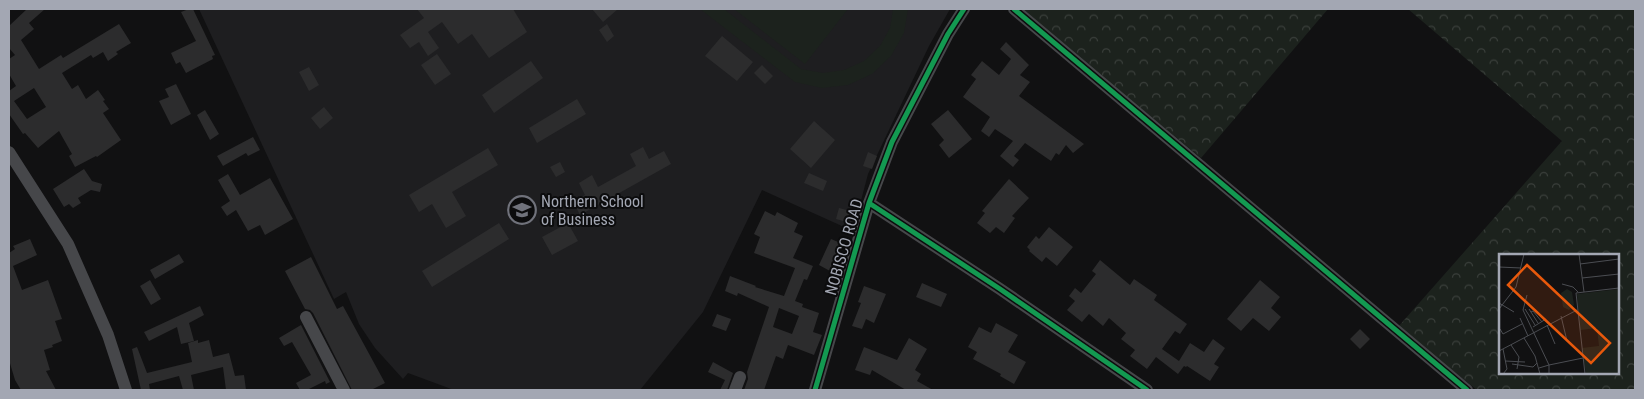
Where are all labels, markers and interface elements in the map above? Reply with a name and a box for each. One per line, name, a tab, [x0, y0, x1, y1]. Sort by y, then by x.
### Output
place label: Northern School of Business	[541, 192, 644, 229]
school or university icon: Northern School of Business	[507, 195, 537, 225]
street label: NOBISCO ROAD	[821, 197, 867, 297]
inset map	[1499, 254, 1619, 374]

